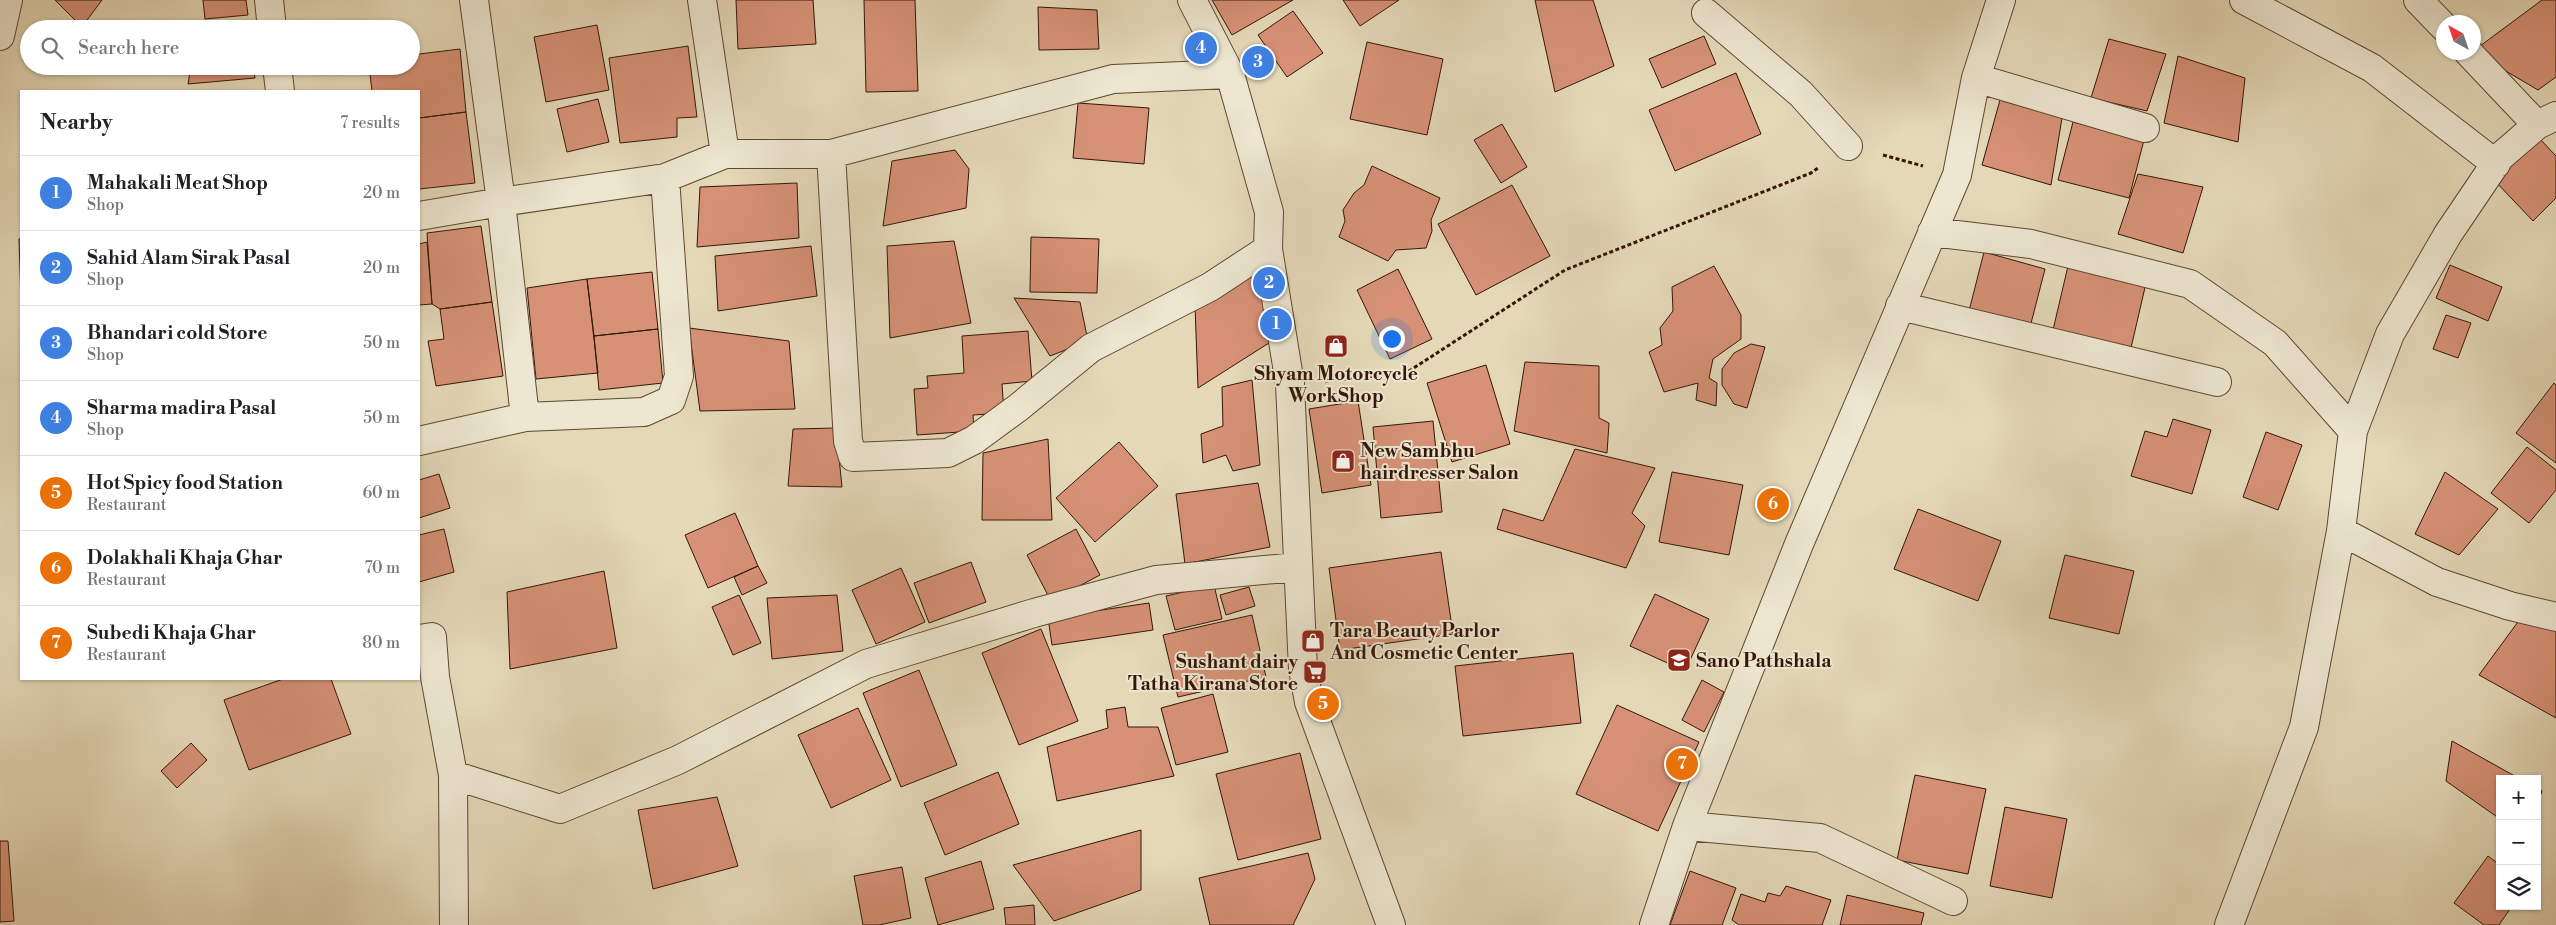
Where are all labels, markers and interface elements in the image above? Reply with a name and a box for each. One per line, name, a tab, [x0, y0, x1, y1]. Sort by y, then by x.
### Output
north arrow	[2436, 15, 2481, 60]
search box	[20, 20, 420, 75]
pin: 4	[1185, 29, 1217, 67]
icon: search	[38, 34, 66, 62]
text: Search here	[78, 36, 179, 60]
pin: 3	[1242, 43, 1274, 81]
text: Nearby	[40, 110, 113, 136]
text: 7 results	[340, 113, 400, 133]
text: Mahakali Meat Shop	[87, 171, 268, 195]
text: 1	[52, 183, 60, 203]
text: 20 m	[363, 183, 400, 203]
text: Shop	[87, 195, 124, 215]
text: Sahid Alam Sirak Pasal	[87, 246, 290, 270]
text: 2	[51, 258, 61, 278]
text: 20 m	[363, 258, 400, 278]
pin: 2	[1253, 264, 1285, 302]
text: Shop	[87, 270, 124, 290]
pin: 1	[1260, 305, 1292, 343]
text: Bhandari cold Store	[87, 321, 267, 345]
your location	[1379, 326, 1405, 352]
text: 3	[51, 333, 61, 353]
text: 50 m	[363, 333, 400, 353]
shop icon: Shyam Motorcycle WorkShop	[1323, 333, 1349, 359]
text: Shop	[87, 345, 124, 365]
place label: Shyam Motorcycle WorkShop	[1254, 362, 1418, 408]
text: Sharma madira Pasal	[87, 396, 276, 420]
text: 4	[51, 408, 61, 428]
text: 50 m	[363, 408, 400, 428]
text: Shop	[87, 420, 124, 440]
place label: New Sambhu hairdresser Salon	[1360, 439, 1519, 485]
shop icon: New Sambhu hairdresser Salon	[1330, 448, 1356, 474]
text: Hot Spicy food Station	[87, 471, 283, 495]
text: 5	[51, 483, 61, 503]
text: 60 m	[362, 483, 400, 503]
pin: 6	[1757, 485, 1789, 523]
text: Restaurant	[87, 495, 166, 515]
text: Dolakhali Khaja Ghar	[87, 546, 283, 570]
text: 6	[51, 558, 61, 578]
text: 70 m	[364, 558, 400, 578]
text: Restaurant	[87, 570, 166, 590]
place label: Tara Beauty Parlor And Cosmetic Center	[1329, 619, 1519, 665]
text: Subedi Khaja Ghar	[87, 621, 256, 645]
shop icon: Tara Beauty Parlor And Cosmetic Center	[1300, 628, 1326, 654]
text: 7	[51, 633, 61, 653]
text: 80 m	[362, 633, 400, 653]
text: Restaurant	[87, 645, 166, 665]
school or university icon: Sano Pathshala	[1666, 647, 1692, 673]
place label: Sano Pathshala	[1696, 649, 1832, 673]
place label: Sushant dairy Tatha Kirana Store	[1128, 650, 1298, 696]
supermarket icon: Sushant dairy Tatha Kirana Store	[1302, 659, 1328, 685]
pin: 5	[1307, 685, 1339, 723]
pin: 7	[1666, 745, 1698, 783]
map controls	[2496, 775, 2541, 910]
button: +	[2496, 775, 2541, 820]
button: −	[2496, 820, 2541, 865]
button: layers	[2496, 865, 2541, 910]

